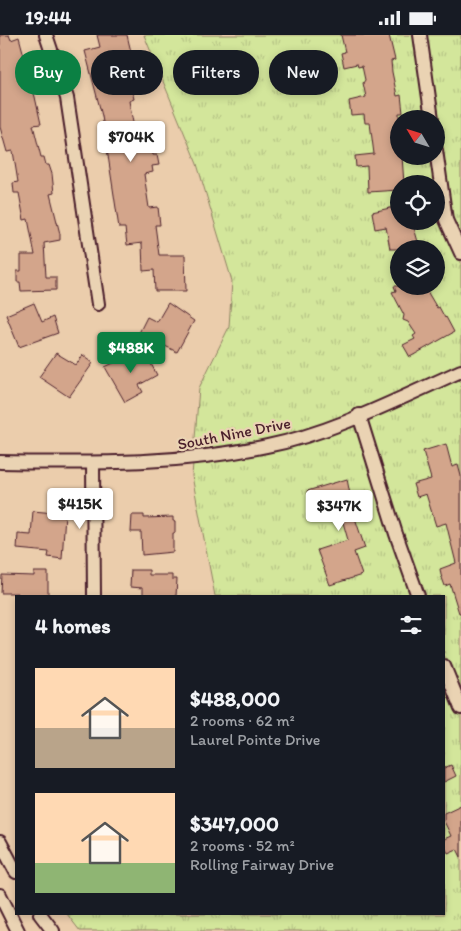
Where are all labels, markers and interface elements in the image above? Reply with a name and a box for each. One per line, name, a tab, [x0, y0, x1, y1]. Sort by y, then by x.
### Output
text: 19:44	[25, 6, 71, 29]
chip: Buy	[15, 50, 81, 95]
chip: Rent	[91, 50, 163, 95]
chip: Filters	[173, 50, 259, 95]
chip: New	[269, 50, 338, 95]
north arrow	[390, 110, 445, 165]
map controls	[390, 110, 445, 295]
pin: $704K	[96, 121, 166, 163]
text: $704K	[108, 127, 154, 146]
button: locate	[390, 175, 445, 230]
button: layers	[390, 240, 445, 295]
pin: $488K	[96, 331, 166, 374]
text: $488K	[108, 338, 154, 357]
street label: South Nine Drive	[176, 413, 293, 454]
pin: $415K	[45, 487, 115, 530]
pin: $347K	[304, 489, 374, 532]
text: $415K	[58, 494, 102, 513]
text: $347K	[317, 496, 361, 515]
icon: filters	[397, 611, 425, 639]
text: 4 homes	[35, 613, 111, 638]
text: $488,000	[190, 686, 280, 711]
icon: home	[75, 688, 135, 748]
text: 2 rooms · 62 m²	[190, 711, 295, 730]
text: Laurel Pointe Drive	[190, 730, 320, 749]
text: $347,000	[190, 811, 279, 836]
icon: home	[75, 813, 135, 873]
text: 2 rooms · 52 m²	[190, 836, 295, 855]
text: Rolling Fairway Drive	[190, 855, 334, 874]

